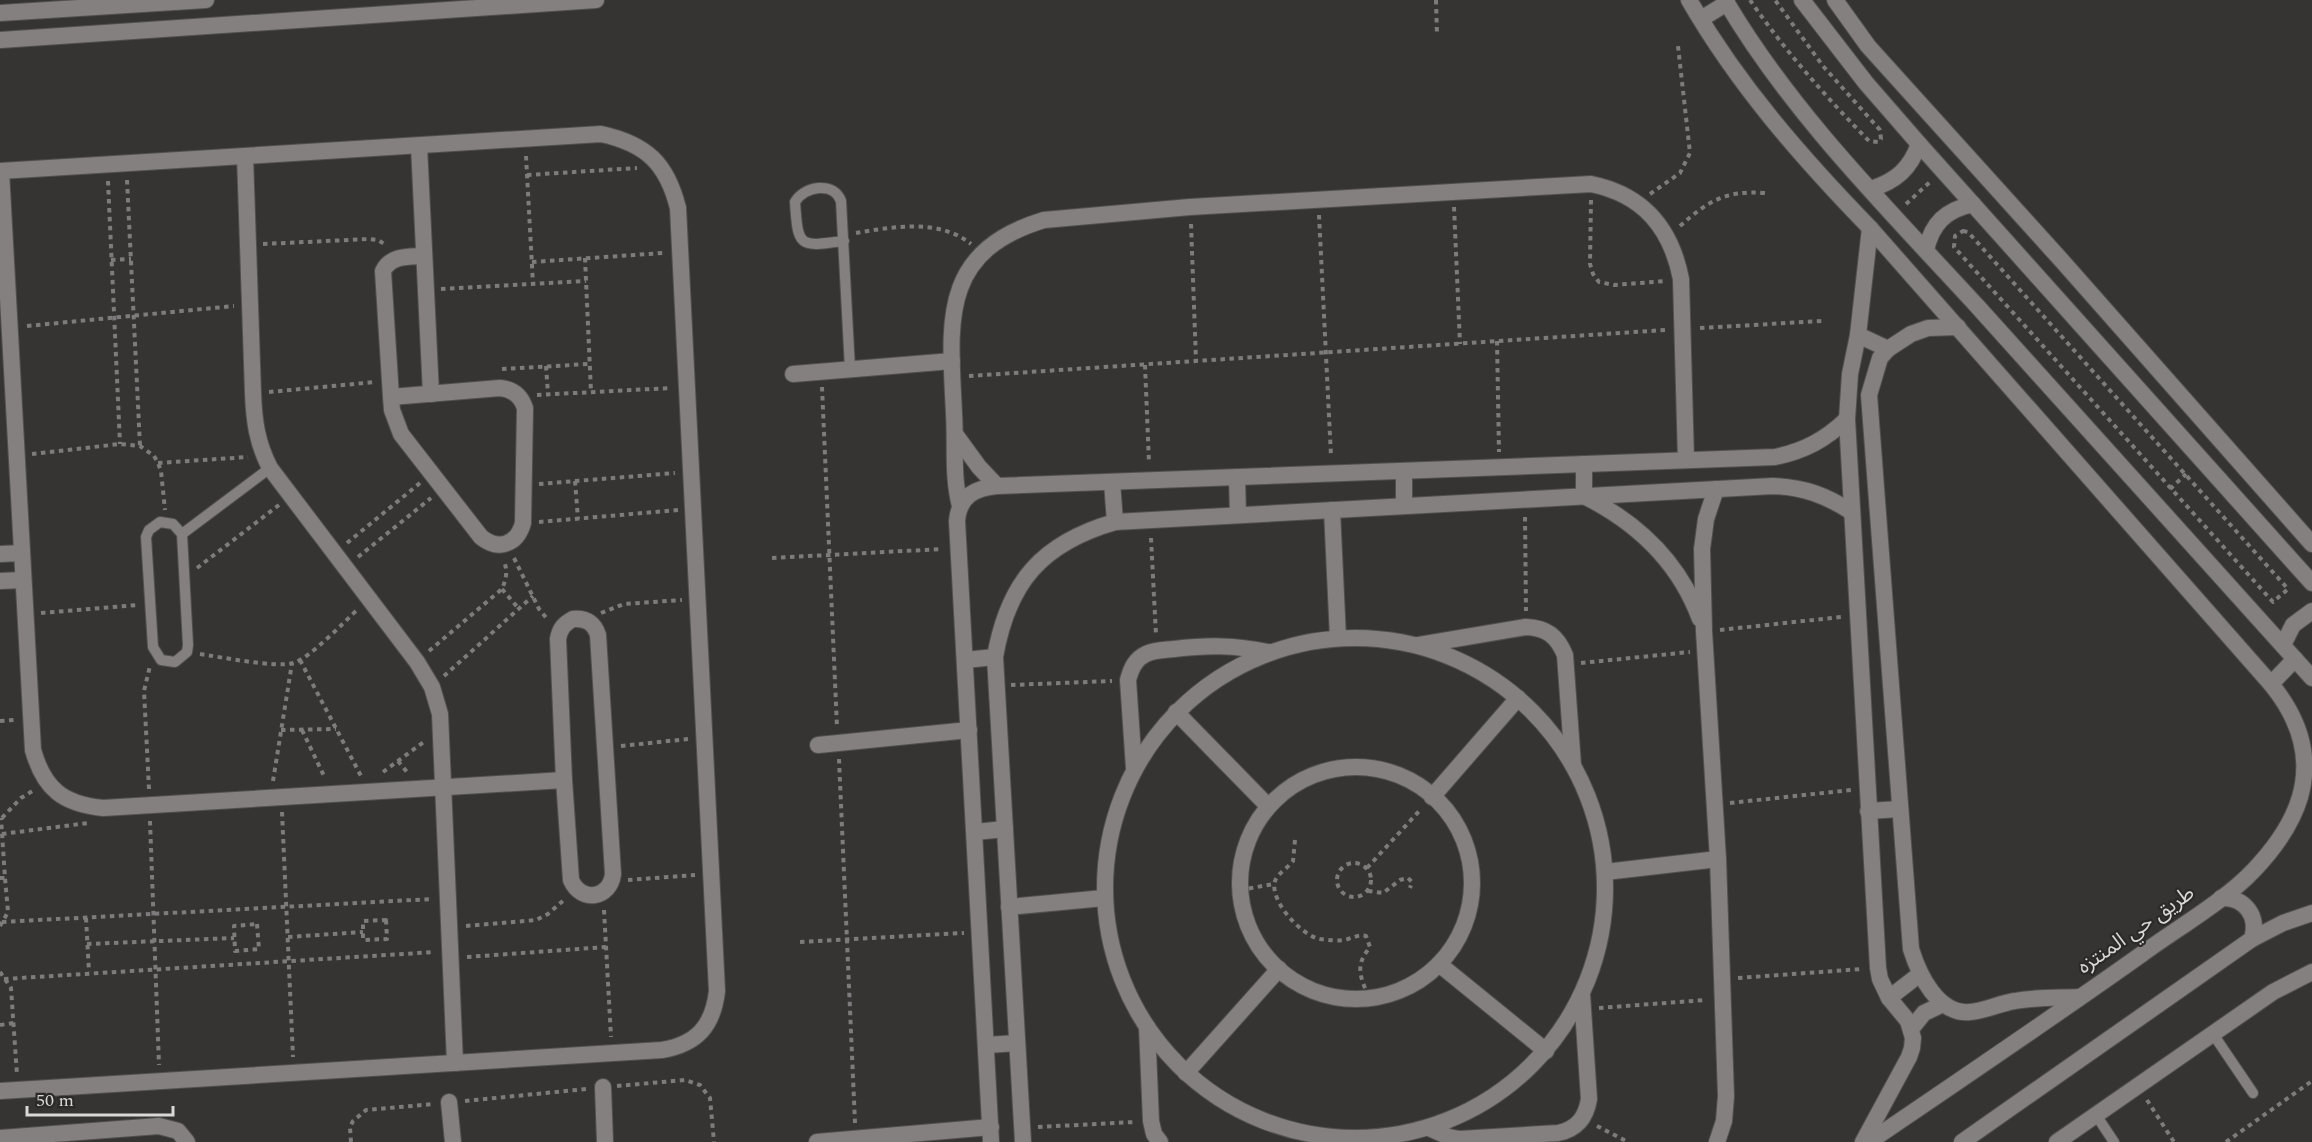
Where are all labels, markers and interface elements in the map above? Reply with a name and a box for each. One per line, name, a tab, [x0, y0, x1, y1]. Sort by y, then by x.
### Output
street label: طريق حي المنتزه	[2071, 878, 2201, 982]
scale bar	[27, 1079, 172, 1117]
text: 50 m	[36, 1087, 74, 1114]

